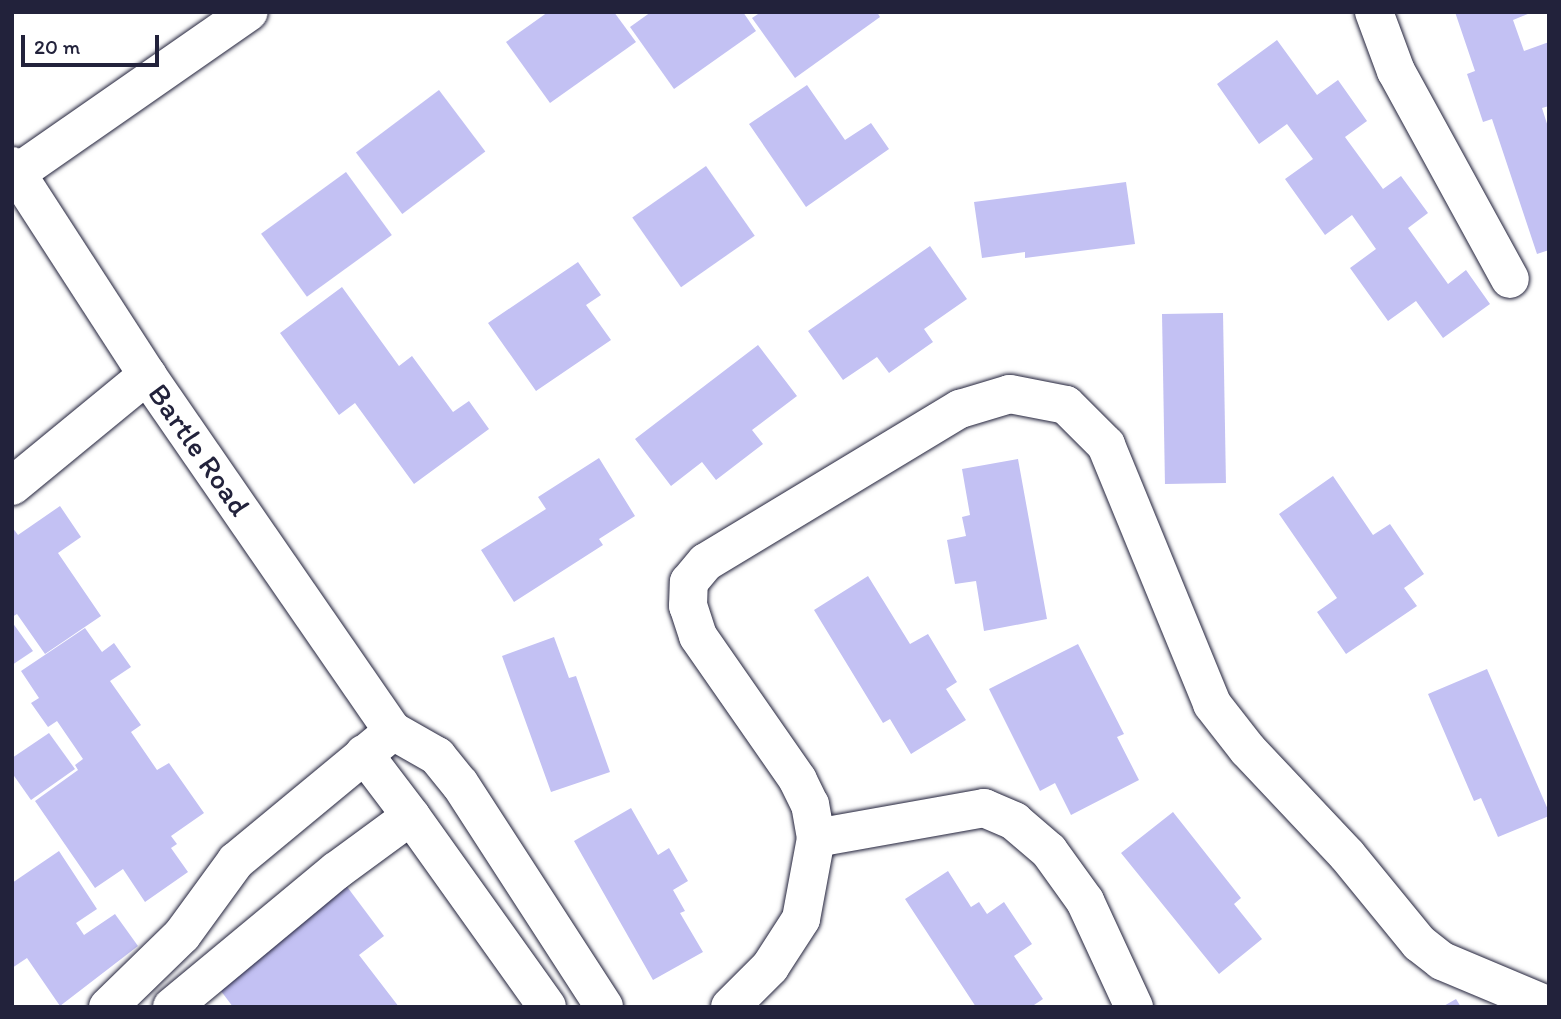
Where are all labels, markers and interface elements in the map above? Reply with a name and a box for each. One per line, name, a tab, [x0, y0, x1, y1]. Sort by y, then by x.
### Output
scale bar	[24, 21, 163, 65]
text: 20 m	[34, 34, 80, 59]
street label: Bartle Road	[141, 377, 257, 523]

